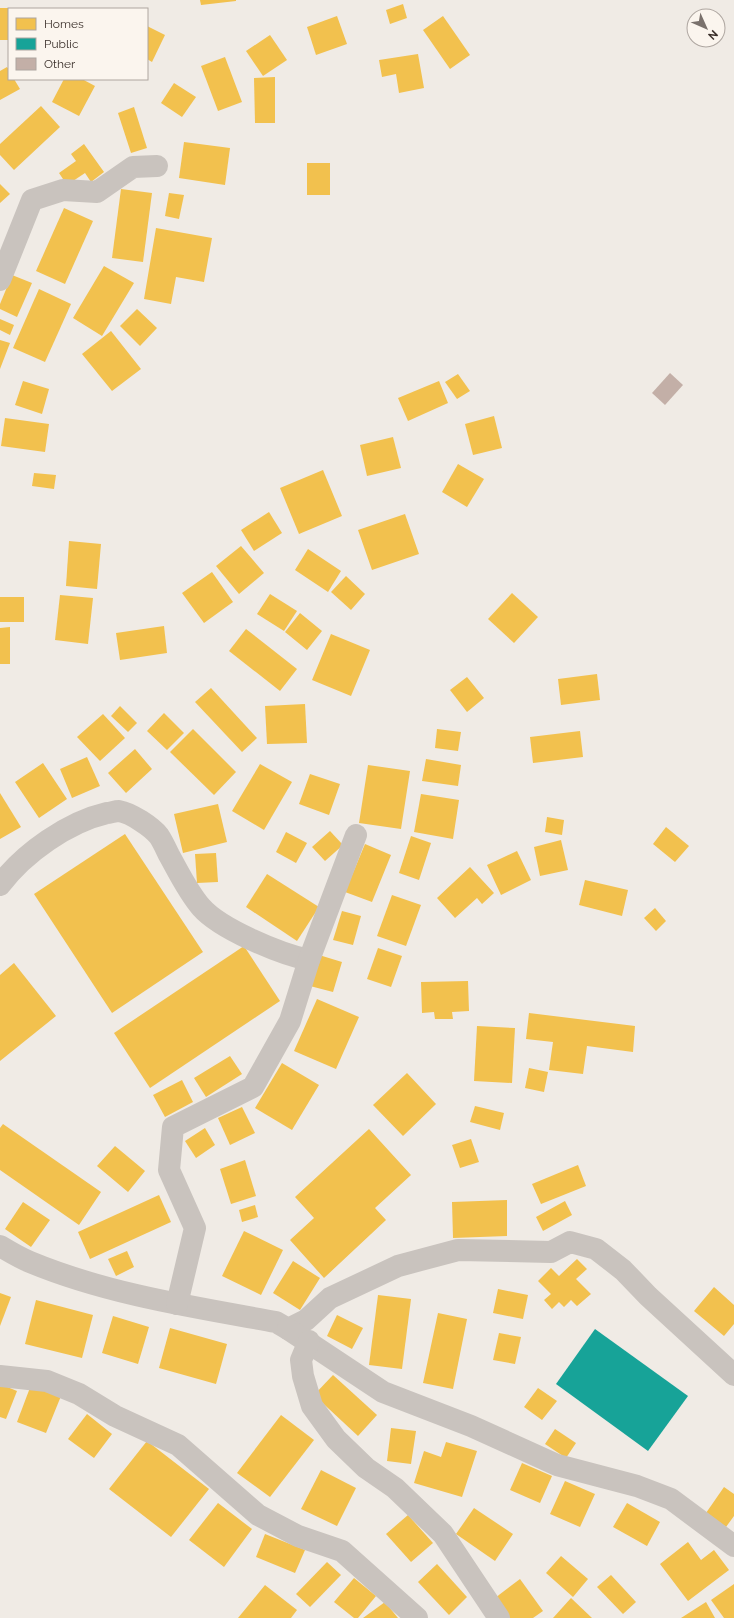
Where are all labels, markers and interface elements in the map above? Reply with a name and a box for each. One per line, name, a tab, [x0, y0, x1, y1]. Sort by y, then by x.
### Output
legend	[8, 8, 148, 80]
north arrow	[686, 8, 726, 48]
text: Homes	[44, 17, 84, 31]
text: N	[705, 27, 720, 42]
text: Public	[44, 37, 79, 51]
text: Other	[44, 57, 76, 71]

